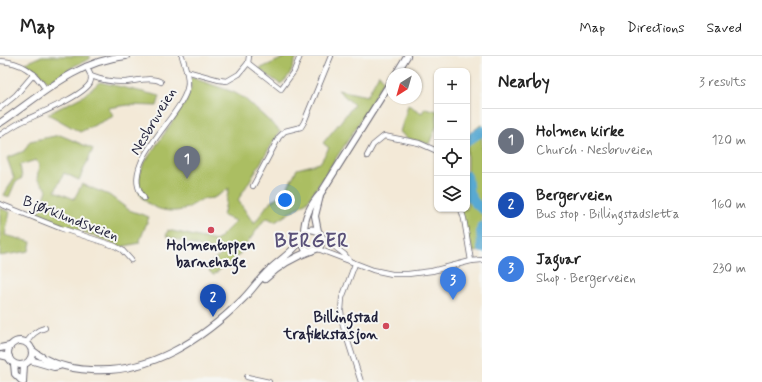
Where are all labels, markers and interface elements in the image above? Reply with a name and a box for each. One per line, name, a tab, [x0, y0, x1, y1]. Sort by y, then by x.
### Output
text: Map	[20, 15, 55, 40]
text: Map	[579, 19, 605, 37]
text: Directions	[627, 19, 685, 37]
text: Saved	[707, 19, 742, 37]
north arrow	[386, 68, 422, 104]
map controls	[434, 68, 470, 212]
button: +	[434, 68, 470, 104]
text: Nearby	[498, 71, 550, 93]
text: 3 results	[699, 74, 746, 91]
street label: Nesbruveien	[126, 84, 182, 159]
button: −	[434, 104, 470, 140]
text: Holmen kirke	[536, 122, 625, 142]
text: 1	[508, 132, 514, 149]
text: 120 m	[712, 132, 746, 149]
button: locate	[434, 140, 470, 176]
text: Church · Nesbruveien	[536, 142, 653, 159]
pin: 1	[174, 146, 200, 179]
button: layers	[434, 176, 470, 212]
text: Bergerveien	[536, 186, 612, 206]
your location	[275, 190, 295, 210]
street label: Bjørklundsveien	[20, 191, 122, 246]
text: 2	[508, 196, 514, 213]
text: 160 m	[711, 196, 746, 213]
text: Bus stop · Billingstadsletta	[536, 206, 679, 223]
marker: Holmentoppen barnehage	[206, 225, 216, 235]
district label: BERGER	[275, 229, 349, 254]
place label: Holmentoppen barnehage	[167, 236, 255, 275]
text: Jaguar	[536, 250, 581, 270]
text: 3	[508, 260, 514, 277]
text: 230 m	[712, 260, 746, 277]
pin: 3	[440, 267, 466, 300]
text: Shop · Bergerveien	[536, 270, 636, 287]
pin: 2	[200, 284, 226, 317]
place label: Billingstad trafikkstasjon	[283, 308, 378, 345]
marker: Billingstad trafikkstasjon	[381, 321, 391, 331]

